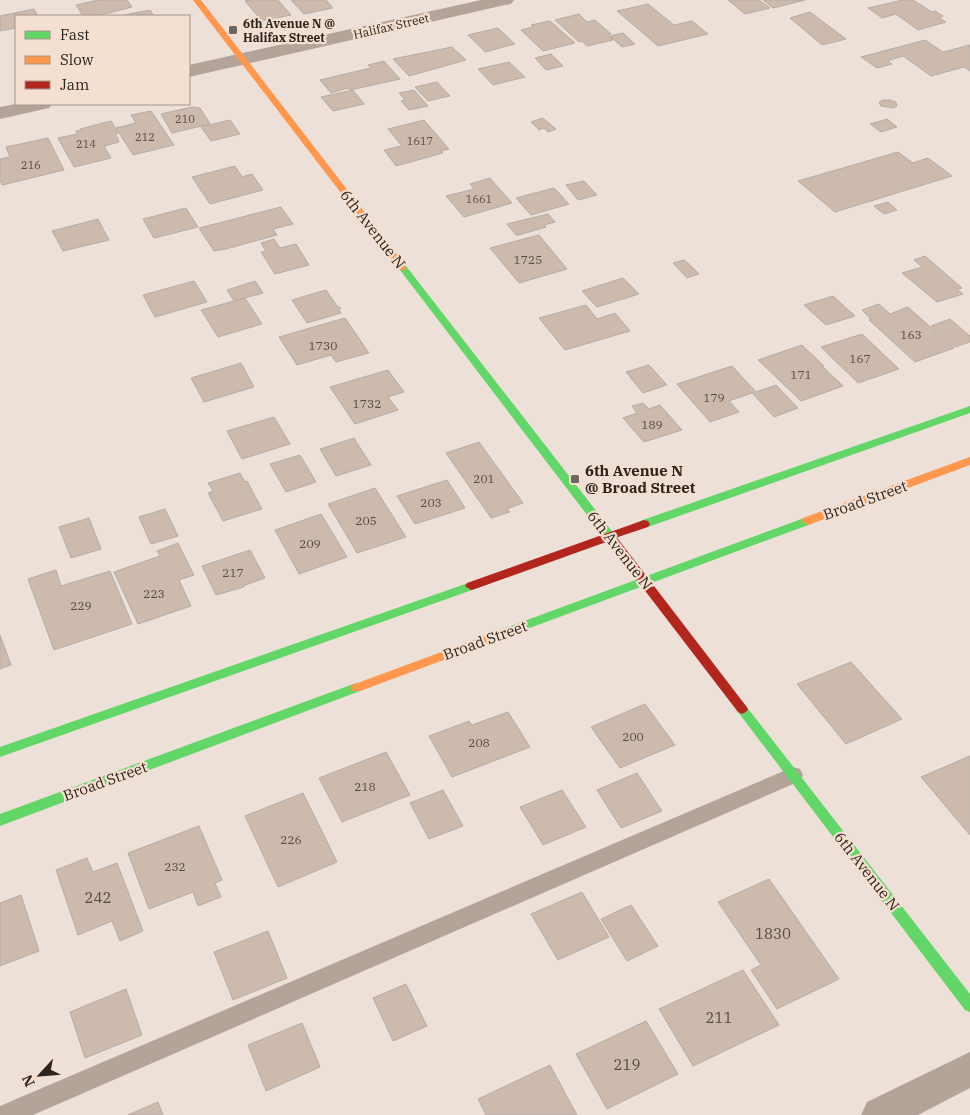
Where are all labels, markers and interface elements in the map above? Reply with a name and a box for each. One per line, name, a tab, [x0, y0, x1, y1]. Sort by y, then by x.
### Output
street label: Halifax Street	[352, 10, 430, 42]
legend	[15, 15, 190, 105]
place label: 6th Avenue N @ Halifax Street	[243, 16, 335, 45]
marker: 6th Avenue N @ Halifax Street	[227, 24, 239, 36]
text: Fast	[60, 25, 90, 44]
text: Slow	[60, 50, 94, 69]
text: Jam	[60, 75, 89, 94]
house number: 210	[175, 112, 195, 126]
house number: 212	[135, 130, 155, 144]
house number: 1617	[407, 134, 433, 148]
house number: 214	[76, 137, 96, 151]
house number: 216	[21, 158, 41, 172]
street label: 6th Avenue N	[336, 186, 410, 272]
house number: 1661	[466, 192, 492, 206]
house number: 1725	[514, 252, 542, 267]
house number: 163	[900, 327, 922, 342]
house number: 1730	[309, 338, 337, 353]
house number: 167	[849, 351, 871, 366]
house number: 171	[790, 367, 812, 382]
house number: 179	[703, 390, 725, 405]
house number: 1732	[353, 396, 381, 411]
house number: 189	[641, 417, 663, 432]
place label: 6th Avenue N @ Broad Street	[585, 461, 696, 497]
house number: 201	[473, 471, 495, 486]
marker: 6th Avenue N @ Broad Street	[569, 473, 581, 485]
street label: Broad Street	[820, 476, 910, 524]
house number: 203	[420, 495, 442, 510]
street label: 6th Avenue N	[583, 507, 657, 593]
house number: 205	[355, 513, 377, 528]
house number: 209	[299, 536, 321, 551]
house number: 217	[222, 565, 244, 580]
house number: 223	[143, 586, 165, 601]
house number: 229	[70, 598, 92, 613]
street label: Broad Street	[440, 616, 530, 664]
house number: 200	[622, 729, 644, 744]
house number: 208	[468, 735, 490, 750]
street label: Broad Street	[60, 757, 150, 805]
house number: 218	[354, 779, 376, 794]
street label: 6th Avenue N	[830, 828, 904, 914]
house number: 226	[280, 832, 302, 847]
house number: 232	[164, 859, 186, 874]
house number: 242	[84, 888, 112, 907]
house number: 1830	[755, 924, 791, 943]
house number: 211	[705, 1008, 733, 1027]
north arrow	[15, 1050, 65, 1100]
house number: 219	[613, 1055, 641, 1074]
text: N	[18, 1072, 39, 1090]

